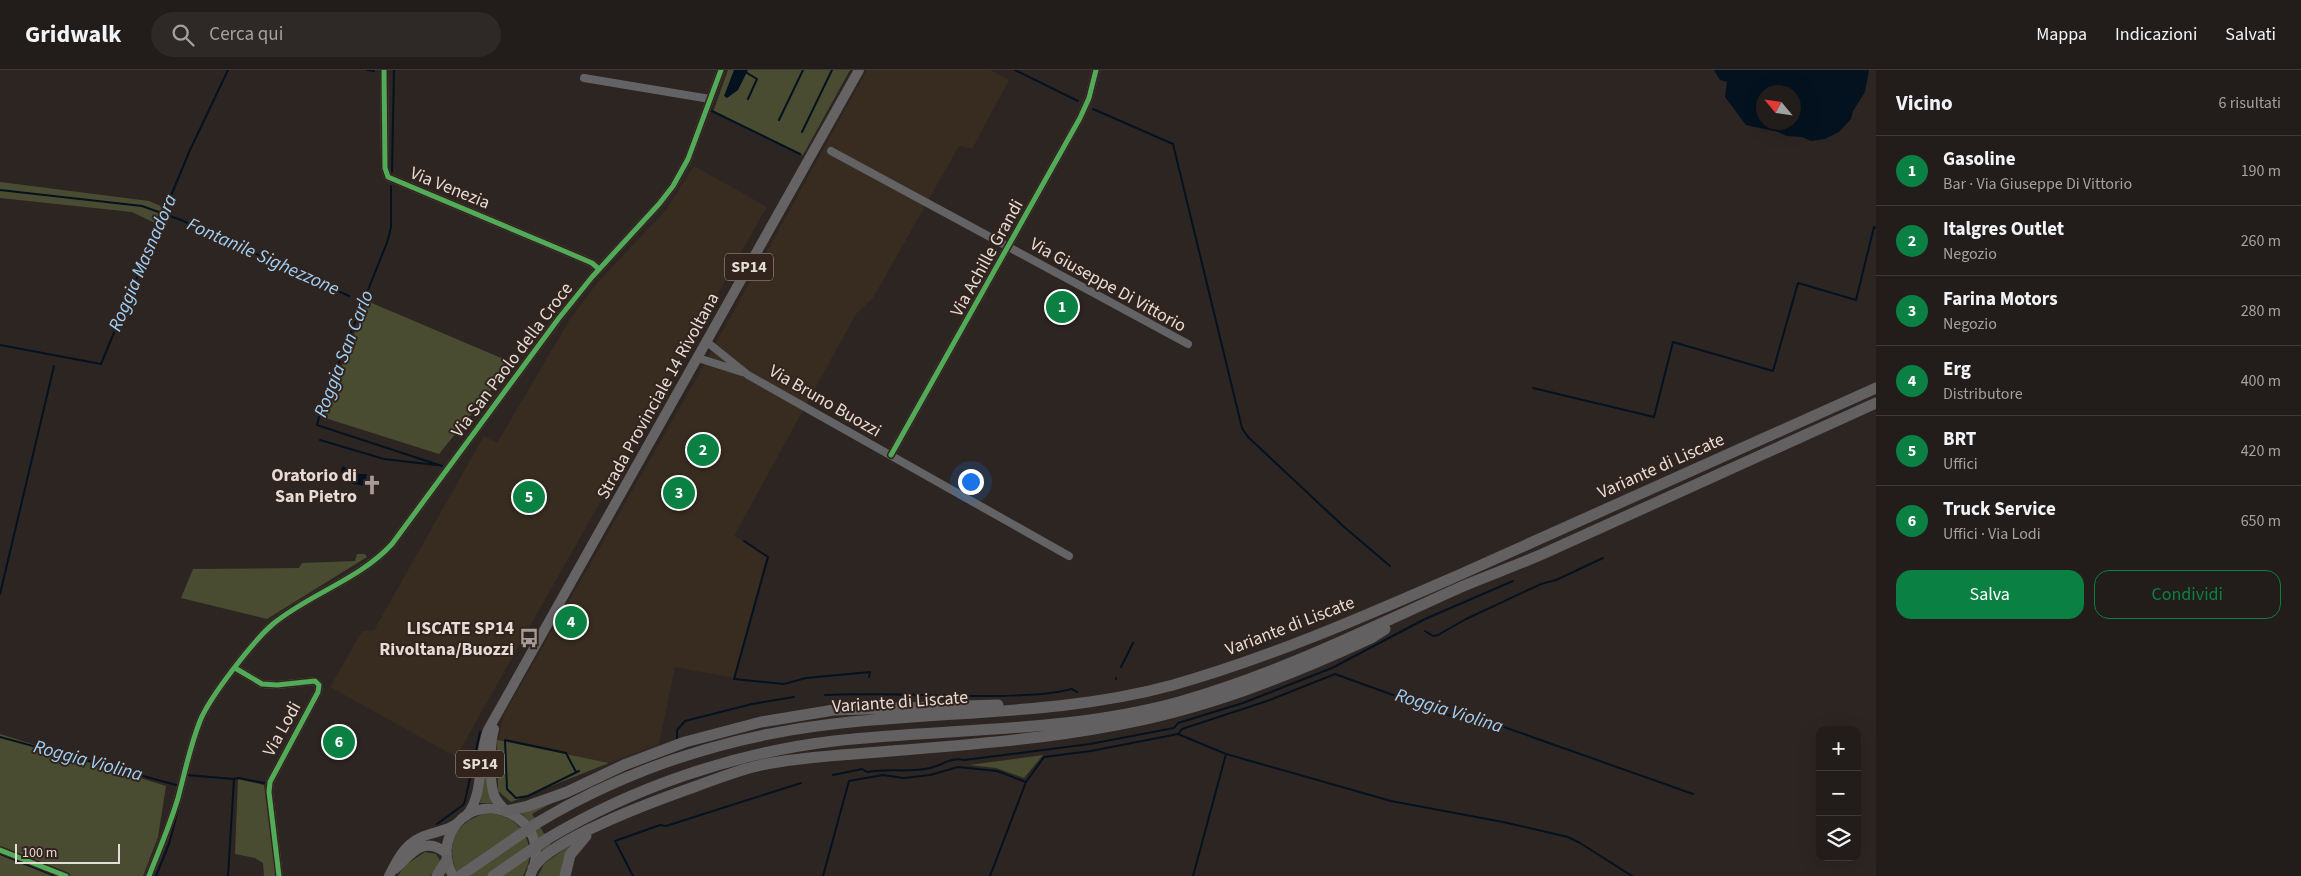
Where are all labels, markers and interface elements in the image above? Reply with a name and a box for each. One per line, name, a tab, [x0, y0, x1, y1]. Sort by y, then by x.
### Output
search box	[151, 12, 501, 57]
text: Gridwalk	[25, 17, 121, 52]
icon: search	[169, 21, 197, 49]
text: Cerca qui	[209, 21, 283, 48]
text: Mappa	[2036, 22, 2087, 47]
text: Indicazioni	[2115, 22, 2197, 47]
text: Salvati	[2225, 22, 2276, 47]
north arrow	[1756, 85, 1801, 130]
text: Vicino	[1896, 88, 1953, 118]
text: 6 risultati	[2219, 92, 2281, 114]
text: Gasoline	[1943, 146, 2016, 173]
text: 1	[1908, 160, 1916, 182]
text: 190 m	[2241, 160, 2281, 182]
street label: Via Venezia	[406, 161, 494, 215]
text: Bar · Via Giuseppe Di Vittorio	[1943, 173, 2132, 195]
water label: Roggia Masnadora	[102, 190, 184, 336]
street label: Via Achille Grandi	[944, 195, 1030, 321]
water label: Fontanile Sighezzone	[182, 211, 344, 303]
text: Italgres Outlet	[1943, 216, 2064, 243]
text: 2	[1908, 230, 1916, 252]
text: 260 m	[2241, 230, 2281, 252]
street label: Via Giuseppe Di Vittorio	[1025, 232, 1191, 338]
text: Negozio	[1943, 243, 1997, 265]
road number: SP14	[725, 253, 773, 280]
street label: Via San Paolo della Croce	[445, 277, 579, 443]
water label: Roggia San Carlo	[307, 286, 381, 421]
text: Farina Motors	[1943, 286, 2058, 313]
street label: Strada Provinciale 14 Rivoltana	[591, 288, 725, 504]
pin: 1	[1046, 288, 1078, 326]
text: 3	[1908, 300, 1916, 322]
text: 280 m	[2241, 300, 2281, 322]
text: Negozio	[1943, 313, 1997, 335]
text: Erg	[1943, 356, 1971, 383]
street label: Via Bruno Buozzi	[764, 359, 886, 443]
text: 4	[1908, 370, 1916, 392]
text: 400 m	[2241, 370, 2281, 392]
text: Distributore	[1943, 383, 2023, 405]
text: BRT	[1943, 426, 1976, 453]
street label: Variante di Liscate	[1594, 427, 1728, 505]
pin: 2	[687, 431, 719, 469]
text: 5	[1908, 440, 1916, 462]
text: 420 m	[2241, 440, 2281, 462]
text: Uffici	[1943, 453, 1978, 475]
place label: Oratorio di San Pietro	[271, 463, 357, 509]
your location	[958, 469, 984, 495]
church icon: Oratorio di San Pietro	[361, 474, 383, 496]
pin: 3	[663, 474, 695, 512]
pin: 5	[513, 478, 545, 516]
text: Truck Service	[1943, 496, 2056, 523]
text: 6	[1908, 510, 1916, 532]
text: 650 m	[2241, 510, 2281, 532]
text: Uffici · Via Lodi	[1943, 523, 2041, 545]
button: Salva	[1896, 570, 2084, 619]
button: Condividi	[2094, 570, 2281, 619]
street label: Variante di Liscate	[1222, 590, 1358, 662]
pin: 4	[555, 603, 587, 641]
place label: LISCATE SP14 Rivoltana/Buozzi	[379, 616, 514, 662]
bus stop icon: LISCATE SP14 Rivoltana/Buozzi	[518, 627, 540, 649]
water label: Roggia Violina	[1392, 682, 1506, 740]
street label: Variante di Liscate	[831, 685, 969, 719]
street label: Via Lodi	[257, 697, 307, 761]
pin: 6	[323, 723, 355, 761]
map controls	[1816, 726, 1861, 861]
button: +	[1816, 726, 1861, 771]
water label: Roggia Violina	[30, 733, 146, 789]
road number: SP14	[456, 751, 504, 778]
button: −	[1816, 771, 1861, 816]
button: layers	[1816, 816, 1861, 861]
scale bar	[15, 841, 120, 864]
text: 100 m	[22, 843, 57, 863]

